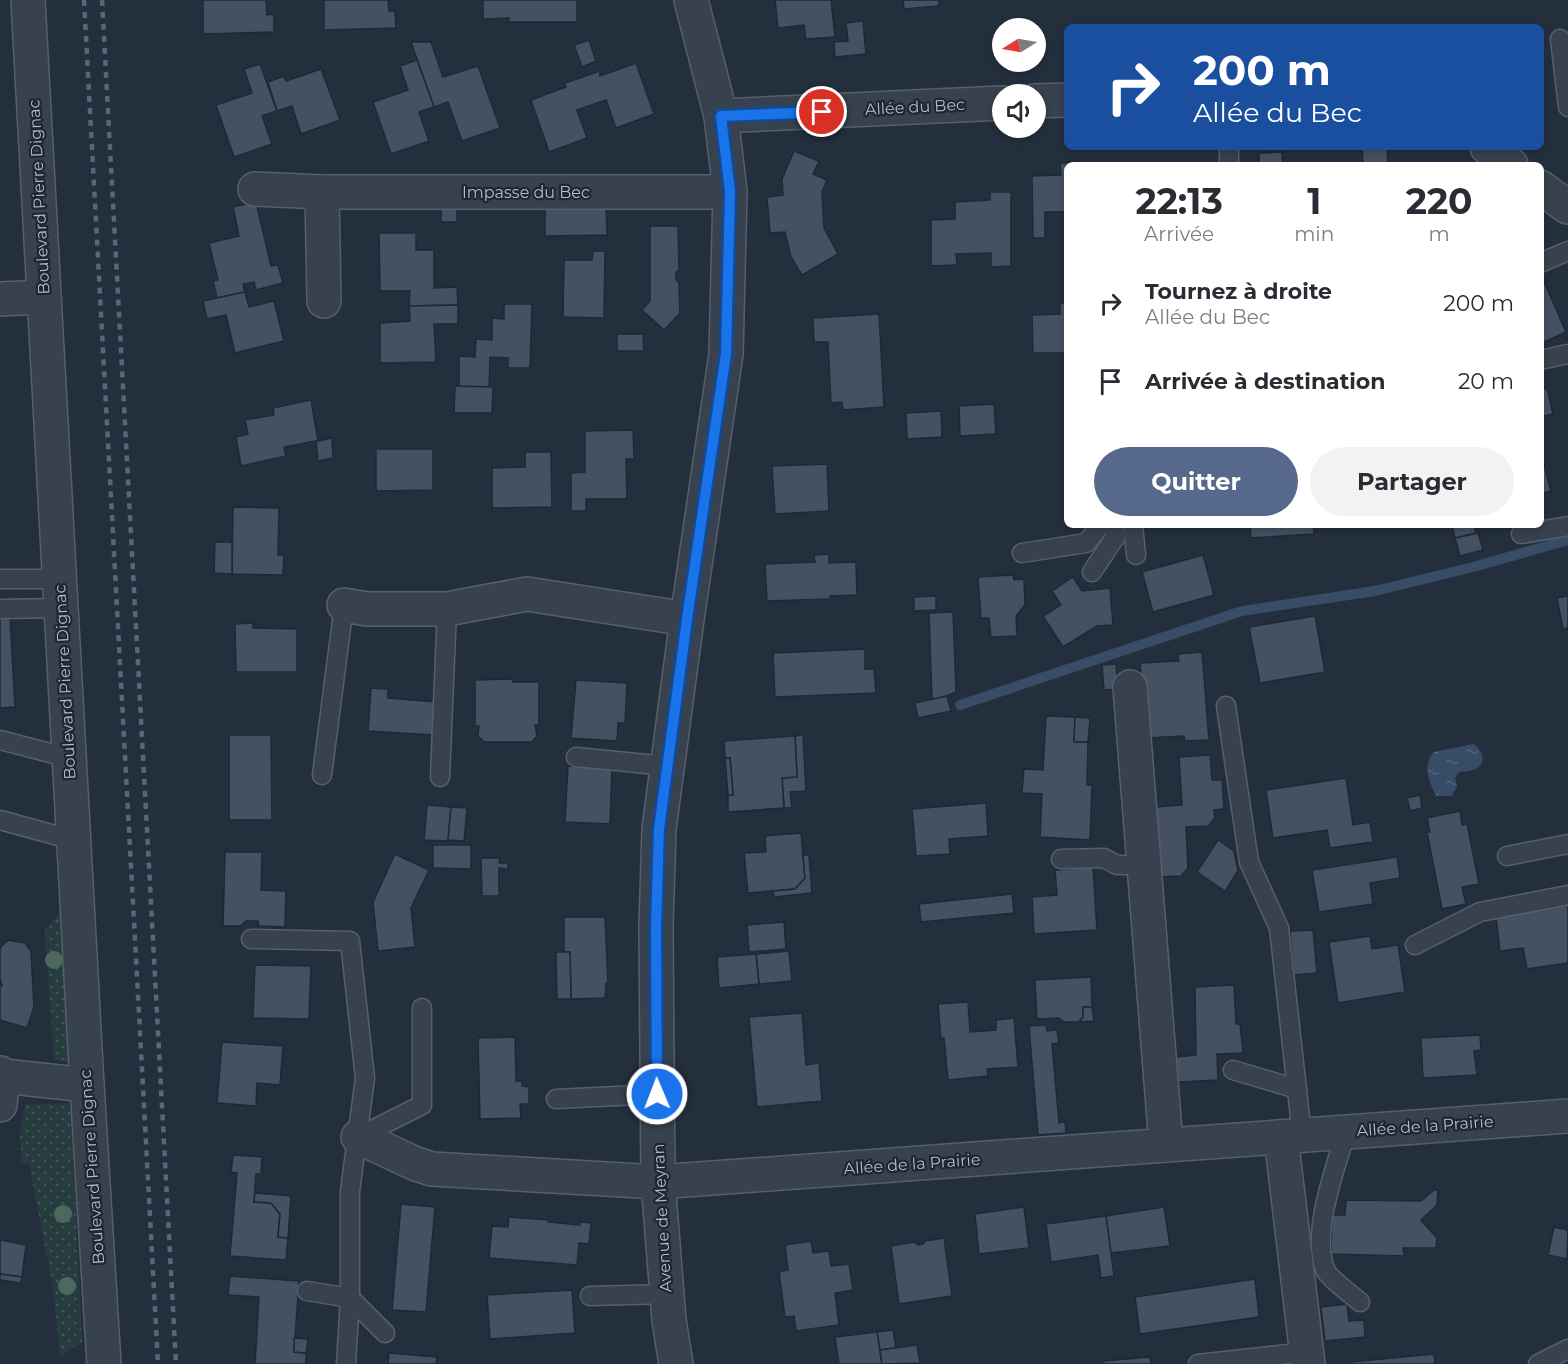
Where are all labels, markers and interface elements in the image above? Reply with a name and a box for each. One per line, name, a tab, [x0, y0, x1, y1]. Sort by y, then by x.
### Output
north arrow	[992, 18, 1046, 72]
map controls	[992, 18, 1046, 138]
text: 200 m	[1193, 44, 1331, 96]
icon: right	[1094, 48, 1172, 126]
button: sound	[992, 84, 1046, 138]
pin	[796, 86, 847, 137]
icon: arrive	[805, 95, 838, 128]
street label: Allée du Bec	[865, 95, 965, 119]
text: Allée du Bec	[1193, 96, 1362, 129]
street label: Boulevard Pierre Dignac	[24, 99, 54, 295]
text: 22:13	[1135, 179, 1223, 223]
text: 1	[1307, 179, 1321, 223]
text: 220	[1406, 179, 1473, 223]
street label: Impasse du Bec	[462, 183, 590, 202]
text: Arrivée	[1144, 222, 1214, 246]
text: min	[1294, 222, 1334, 246]
text: m	[1428, 222, 1450, 246]
text: Tournez à droite	[1145, 278, 1332, 305]
icon: right	[1094, 287, 1127, 320]
text: 200 m	[1443, 290, 1514, 317]
text: Allée du Bec	[1145, 305, 1270, 329]
icon: arrive	[1094, 365, 1127, 398]
text: Arrivée à destination	[1145, 368, 1385, 395]
text: 20 m	[1458, 368, 1514, 395]
button: Quitter	[1094, 447, 1298, 516]
button: Partager	[1310, 447, 1514, 516]
street label: Boulevard Pierre Dignac	[50, 584, 80, 780]
position arrow	[625, 1062, 689, 1126]
street label: Boulevard Pierre Dignac	[76, 1069, 108, 1265]
street label: Allée de la Prairie	[1356, 1112, 1494, 1140]
street label: Avenue de Meyran	[649, 1143, 675, 1293]
street label: Allée de la Prairie	[843, 1150, 981, 1178]

